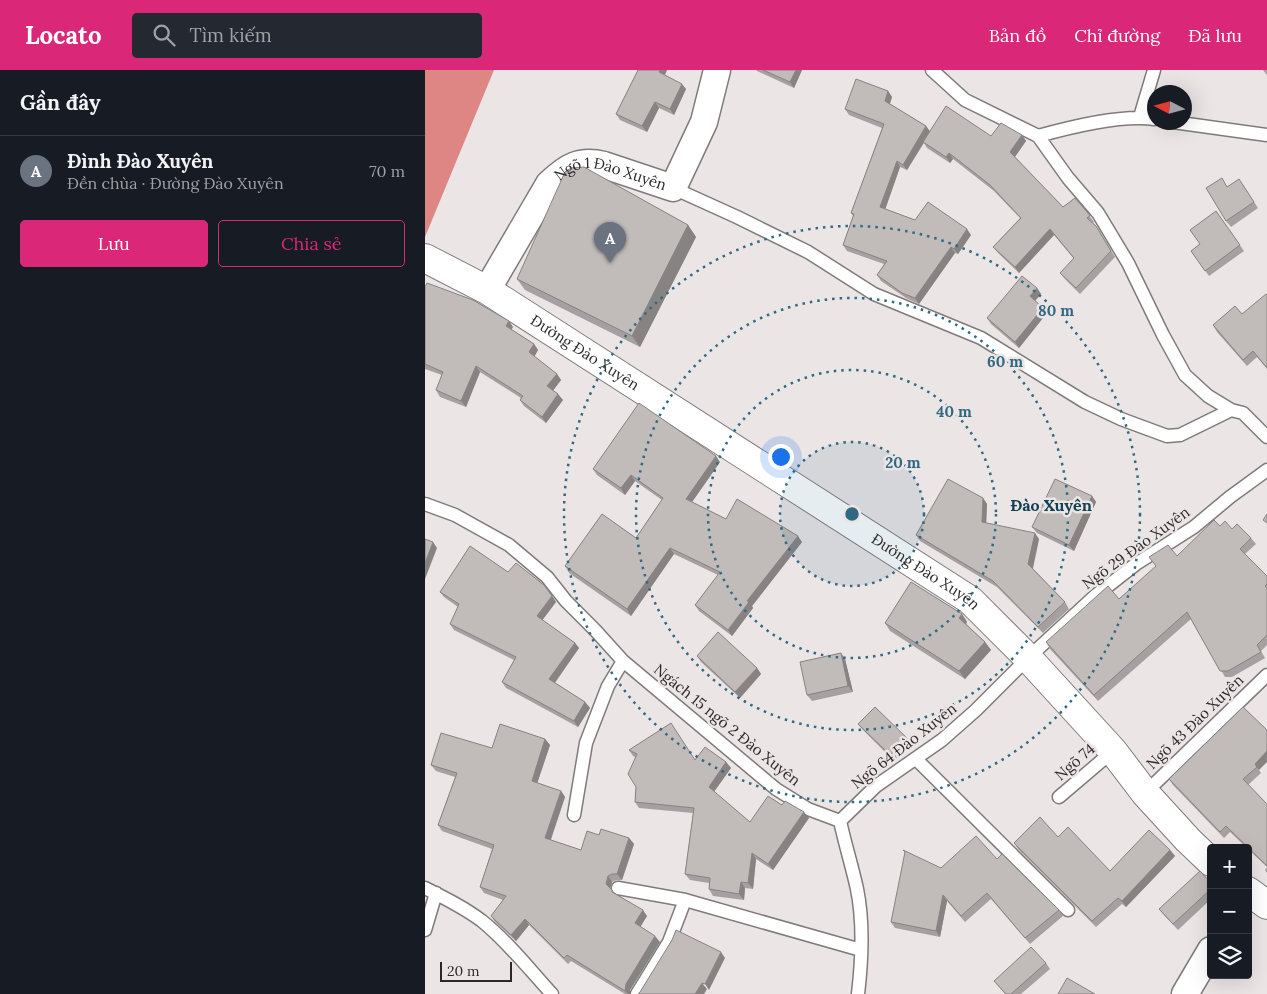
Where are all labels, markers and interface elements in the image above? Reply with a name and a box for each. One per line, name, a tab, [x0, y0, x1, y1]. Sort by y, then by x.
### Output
search box	[132, 13, 482, 58]
text: Locato	[25, 20, 102, 51]
icon: search	[150, 21, 178, 49]
text: Tìm kiếm	[190, 23, 272, 47]
text: Bản đồ	[989, 24, 1046, 47]
text: Chỉ đường	[1074, 24, 1160, 47]
text: Đã lưu	[1188, 24, 1242, 47]
north arrow	[1147, 85, 1192, 130]
text: Gần đây	[20, 89, 101, 116]
text: Đình Đào Xuyên	[67, 149, 214, 173]
street label: Ngõ 1 Đào Xuyên	[550, 153, 669, 194]
text: A	[31, 161, 41, 181]
text: 70 m	[369, 161, 405, 181]
text: Đền chùa · Đường Đào Xuyên	[67, 173, 284, 193]
button: Lưu	[20, 220, 208, 267]
button: Chia sẻ	[218, 220, 405, 267]
pin: A	[594, 222, 626, 263]
text: 80 m	[1038, 301, 1074, 320]
street label: Đường Đào Xuyên	[527, 310, 643, 394]
text: 60 m	[987, 352, 1023, 371]
text: 40 m	[936, 402, 972, 421]
your location	[768, 444, 794, 470]
text: 20 m	[885, 453, 921, 472]
district label: Đào Xuyên	[1010, 495, 1092, 515]
street label: Ngõ 29 Đào Xuyên	[1078, 502, 1193, 593]
centre of rings	[843, 505, 861, 523]
street label: Đường Đào Xuyên	[868, 529, 984, 613]
street label: Ngách 15 ngõ 2 Đào Xuyên	[650, 660, 804, 790]
street label: Ngõ 43 Đào Xuyên	[1142, 670, 1247, 773]
street label: Ngõ 64 Đào Xuyên	[847, 699, 960, 793]
street label: Ngõ 74	[1051, 739, 1099, 784]
map controls	[1207, 844, 1252, 979]
button: +	[1207, 844, 1252, 889]
button: −	[1207, 889, 1252, 934]
button: layers	[1207, 934, 1252, 979]
scale bar	[440, 959, 513, 982]
text: 20 m	[447, 962, 479, 980]

